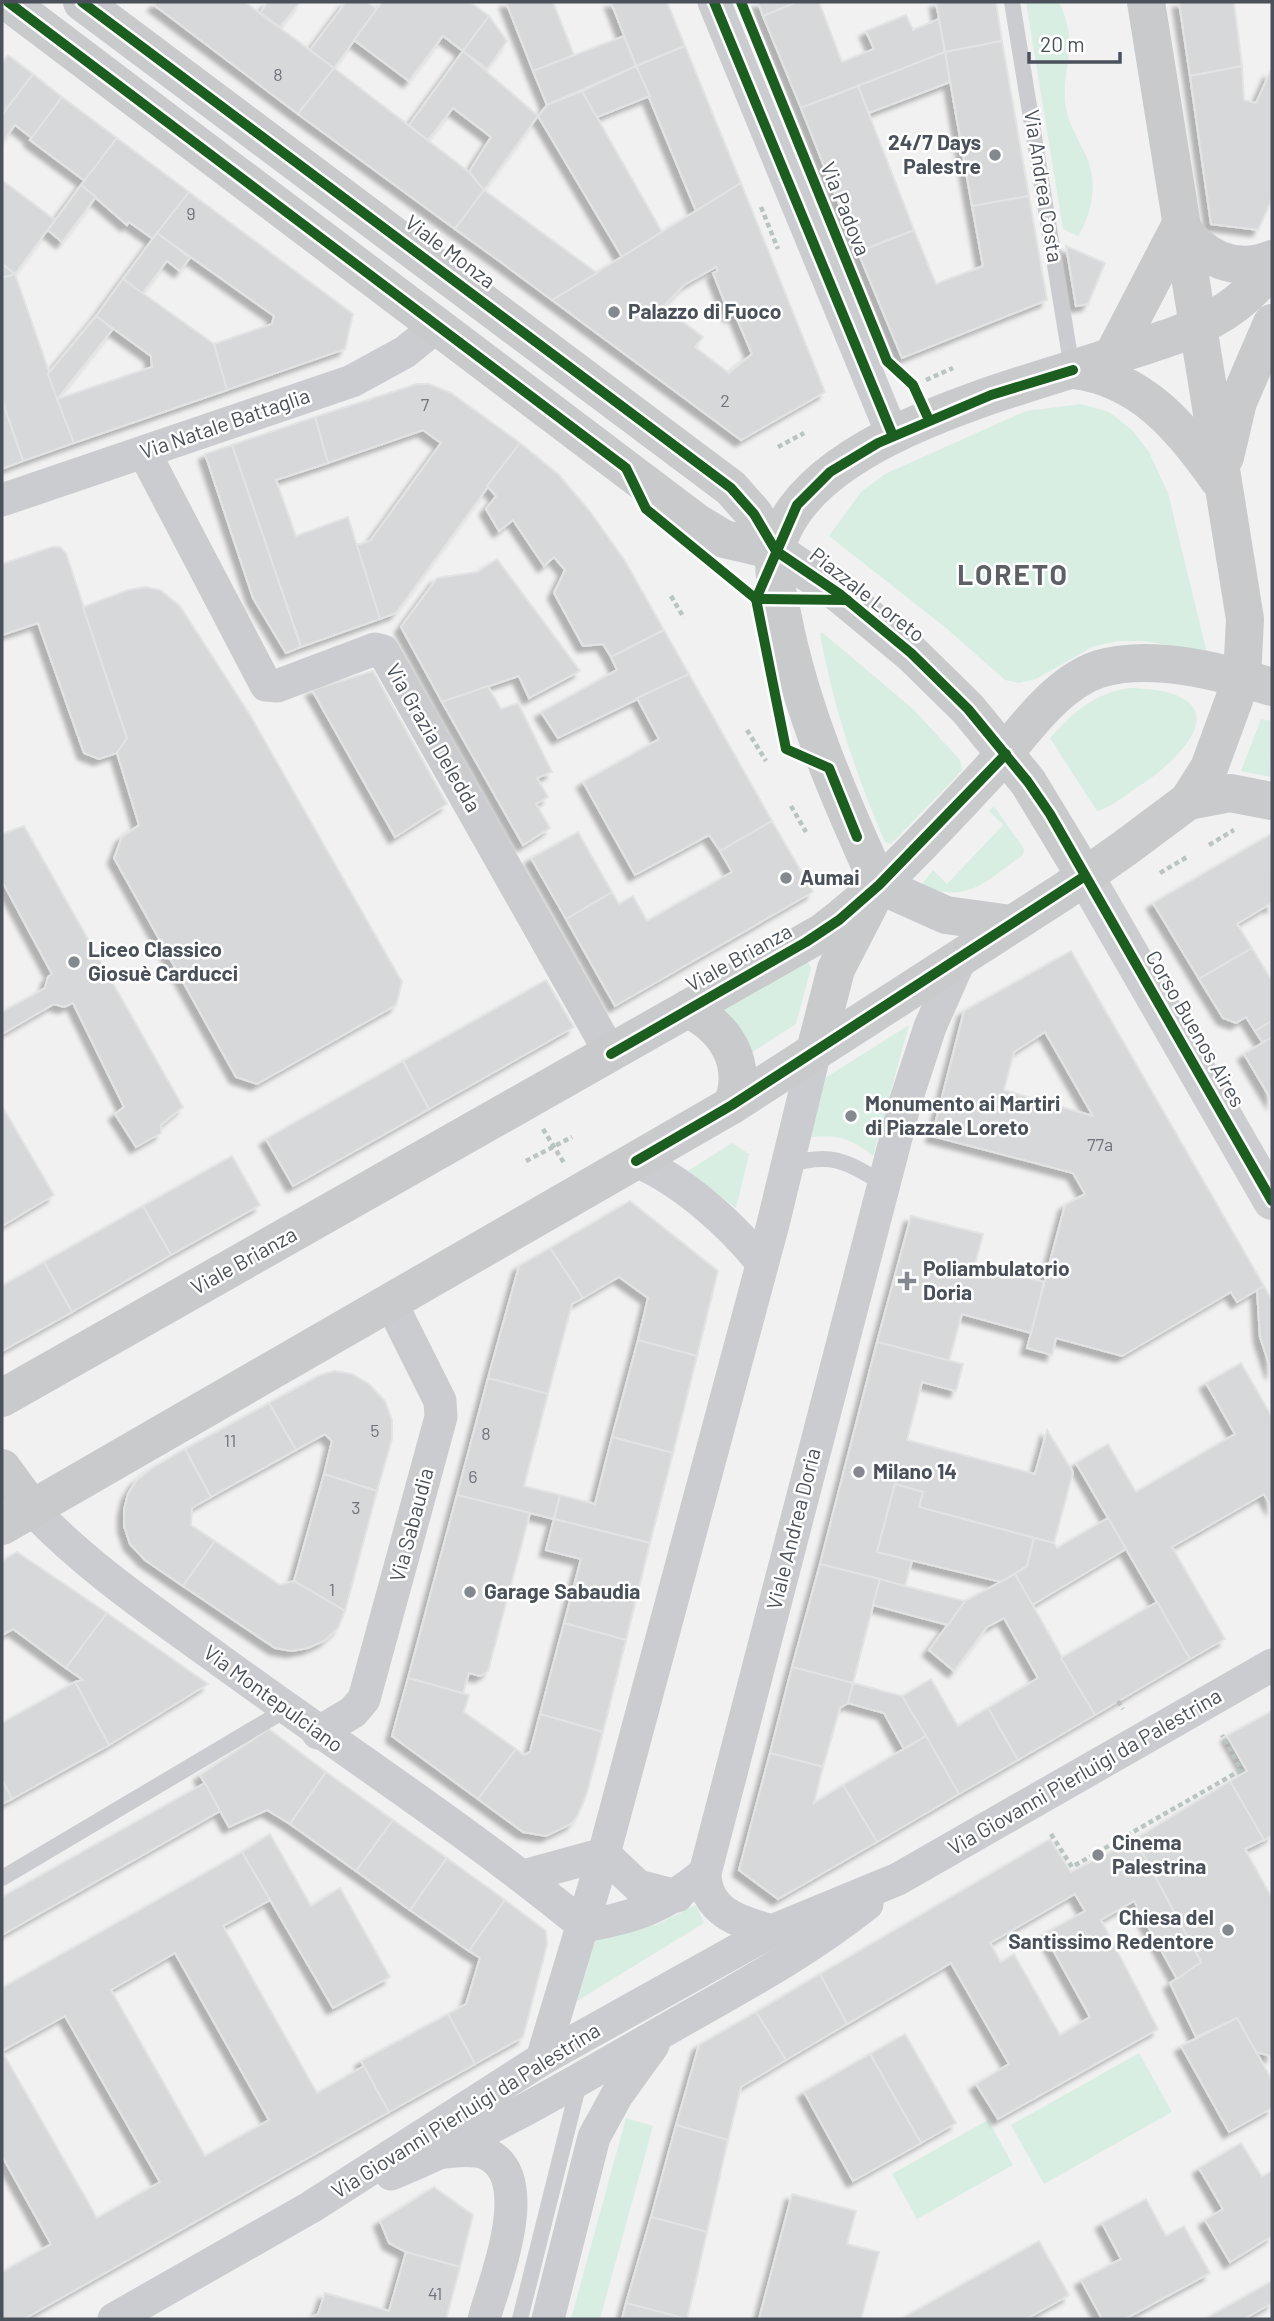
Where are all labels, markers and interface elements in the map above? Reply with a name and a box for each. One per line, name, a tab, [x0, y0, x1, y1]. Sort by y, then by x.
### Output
scale bar	[1029, 21, 1120, 65]
text: 20 m	[1040, 31, 1085, 56]
house number: 8	[273, 63, 283, 85]
street label: Via Andrea Costa	[1020, 108, 1069, 264]
place label: 24/7 Days Palestre	[888, 129, 981, 178]
marker: 24/7 Days Palestre	[987, 147, 1003, 163]
street label: Via Padova	[816, 158, 876, 259]
house number: 9	[186, 202, 196, 224]
street label: Viale Monza	[401, 209, 501, 293]
place label: Palazzo di Fuoco	[628, 298, 781, 323]
marker: Palazzo di Fuoco	[606, 304, 622, 320]
street label: Via Natale Battaglia	[136, 382, 313, 463]
house number: 2	[720, 389, 730, 411]
house number: 7	[421, 393, 430, 415]
street label: Piazzale Loreto	[805, 541, 930, 646]
district label: LORETO	[957, 557, 1069, 591]
street label: Via Grazia Deledda	[382, 659, 487, 816]
place label: Aumai	[800, 864, 860, 889]
marker: Aumai	[778, 870, 794, 886]
street label: Viale Brianza	[681, 917, 795, 996]
place label: Liceo Classico Giosuè Carducci	[88, 936, 238, 985]
street label: Corso Buenos Aires	[1141, 946, 1251, 1111]
marker: Liceo Classico Giosuè Carducci	[66, 954, 82, 970]
place label: Monumento ai Martiri di Piazzale Loreto	[865, 1090, 1060, 1139]
marker: Monumento ai Martiri di Piazzale Loreto	[843, 1108, 859, 1124]
house number: 77a	[1087, 1133, 1113, 1155]
street label: Viale Brianza	[186, 1220, 300, 1299]
place label: Poliambulatorio Doria	[923, 1255, 1070, 1304]
marker: Poliambulatorio Doria	[897, 1271, 917, 1291]
house number: 5	[370, 1419, 380, 1441]
house number: 8	[481, 1422, 491, 1444]
house number: 11	[224, 1429, 236, 1451]
street label: Viale Andrea Doria	[760, 1445, 825, 1612]
place label: Milano 14	[873, 1458, 957, 1483]
marker: Milano 14	[851, 1464, 867, 1480]
street label: Via Sabaudia	[383, 1465, 438, 1584]
house number: 6	[468, 1465, 478, 1487]
house number: 3	[351, 1496, 361, 1518]
house number: 1	[329, 1578, 335, 1600]
place label: Garage Sabaudia	[484, 1578, 640, 1603]
marker: Garage Sabaudia	[462, 1584, 478, 1600]
street label: Via Montepulciano	[199, 1639, 348, 1757]
street label: Via Giovanni Pierluigi da Palestrina	[943, 1682, 1225, 1859]
place label: Cinema Palestrina	[1112, 1829, 1206, 1878]
marker: Cinema Palestrina	[1090, 1847, 1106, 1863]
place label: Chiesa del Santissimo Redentore	[1008, 1904, 1214, 1953]
marker: Chiesa del Santissimo Redentore	[1220, 1922, 1236, 1938]
street label: Via Giovanni Pierluigi da Palestrina	[326, 2017, 604, 2203]
house number: 41	[428, 2282, 442, 2304]

